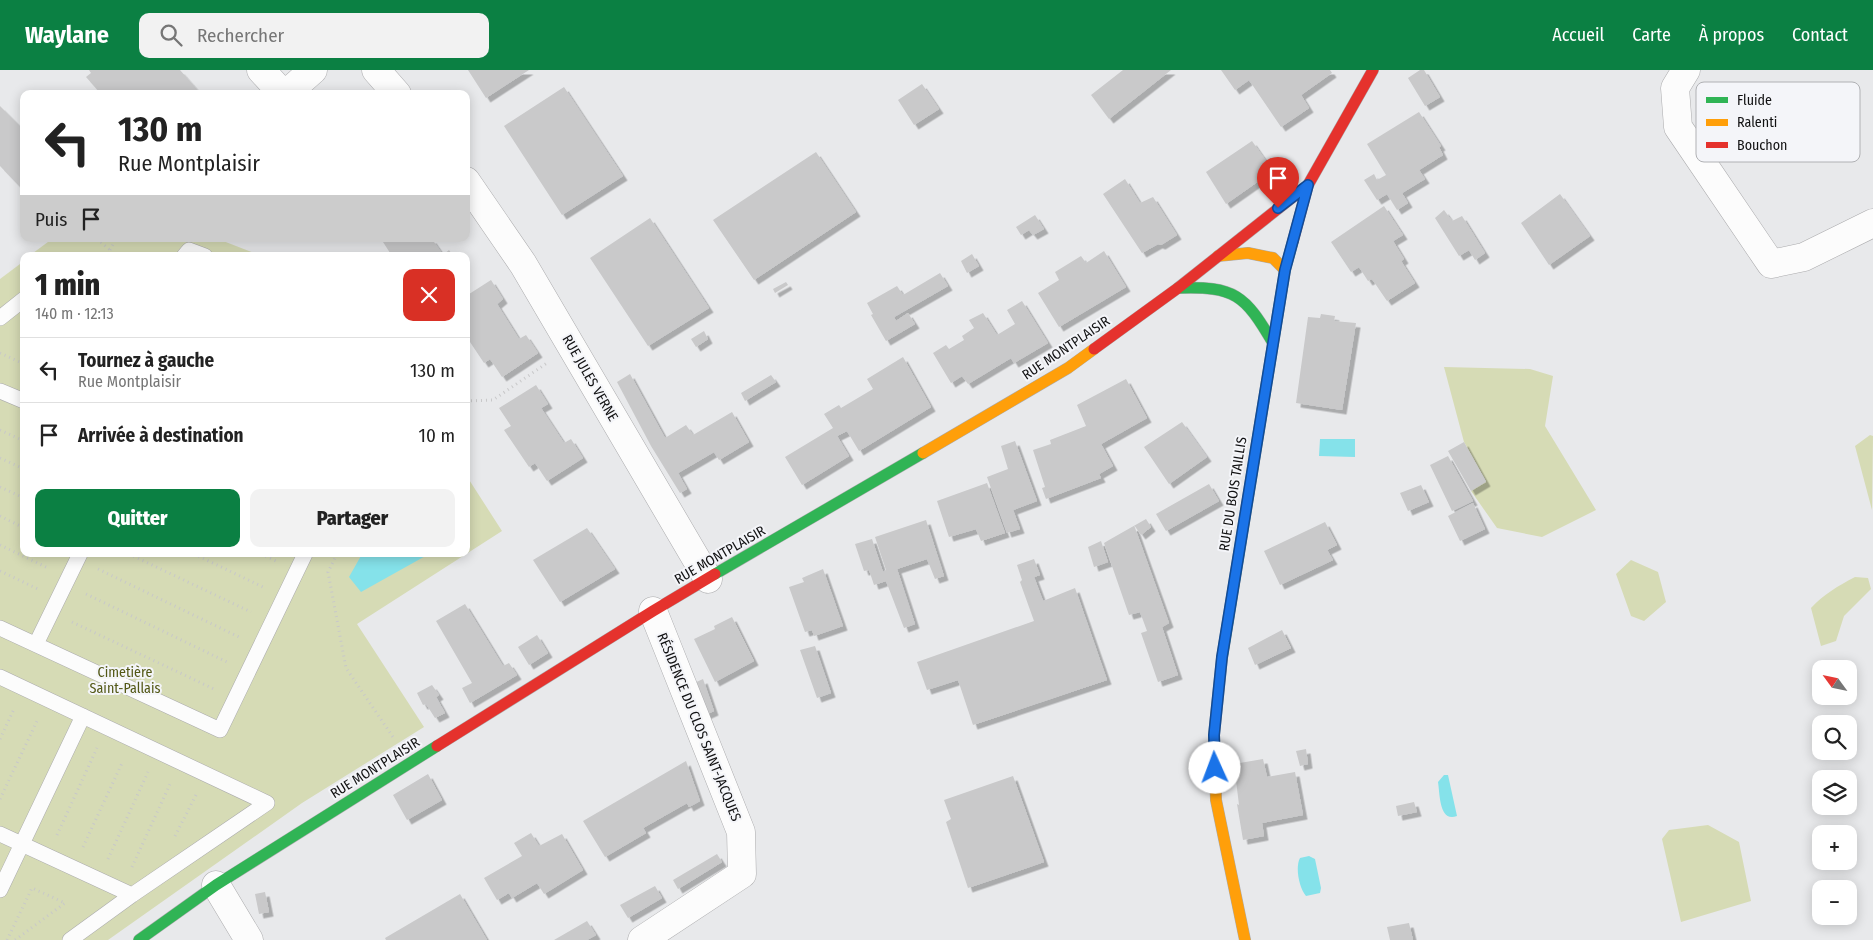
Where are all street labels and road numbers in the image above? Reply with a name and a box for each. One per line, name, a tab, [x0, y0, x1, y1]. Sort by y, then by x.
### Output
street label: RUE MONTPLAISIR	[1019, 312, 1113, 384]
street label: RUE JULES VERNE	[558, 332, 622, 425]
street label: RUE DU BOIS TAILLIS	[1216, 436, 1250, 552]
street label: RUE MONTPLAISIR	[672, 522, 769, 588]
street label: RÉSIDENCE DU CLOS SAINT-JACQUES	[653, 630, 746, 824]
street label: RUE MONTPLAISIR	[327, 734, 423, 802]

